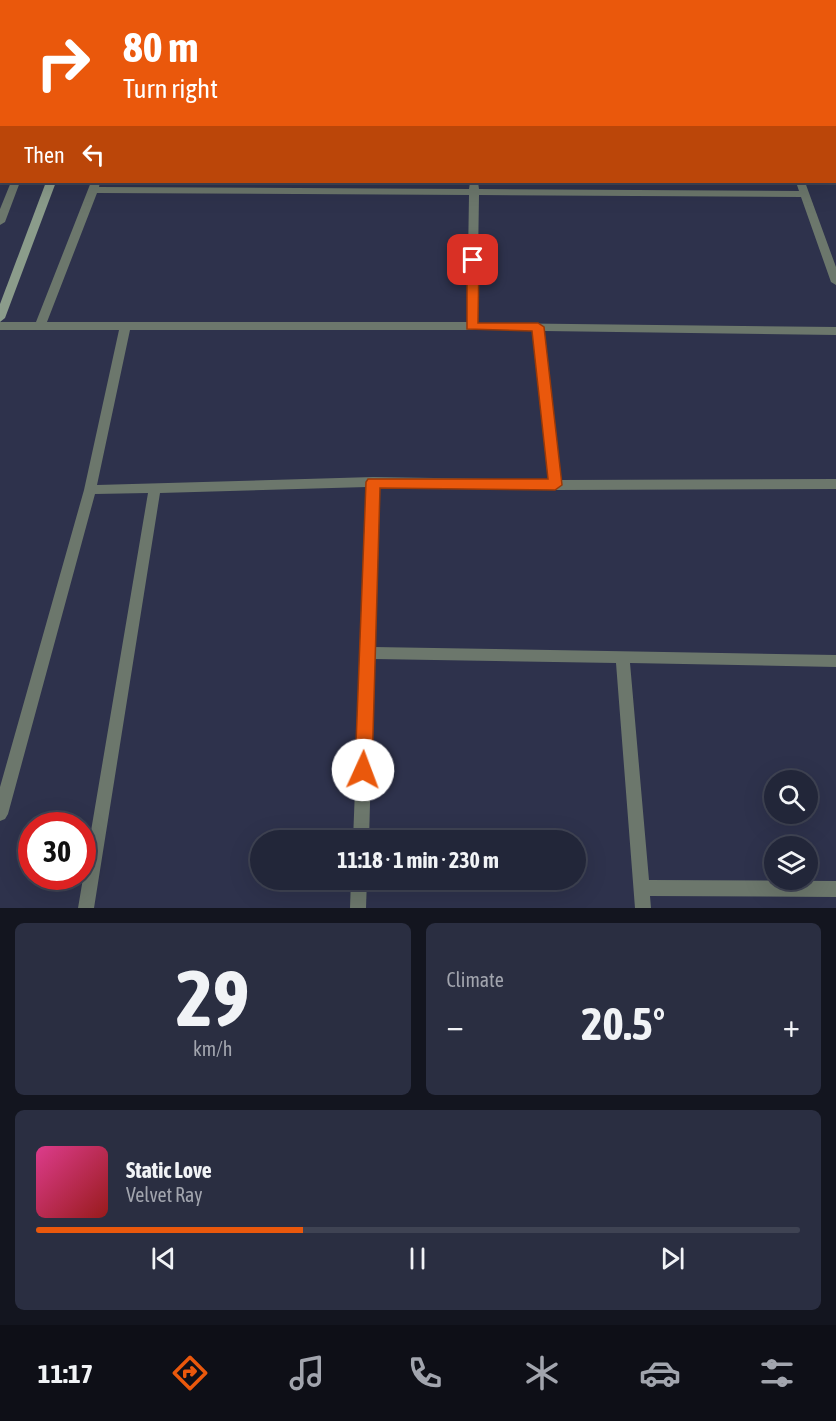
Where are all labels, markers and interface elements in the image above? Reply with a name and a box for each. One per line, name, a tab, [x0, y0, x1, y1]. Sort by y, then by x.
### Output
text: 80 m	[123, 23, 198, 71]
icon: right	[24, 24, 102, 102]
text: Turn right	[123, 73, 218, 104]
icon: left	[77, 138, 110, 171]
text: Then	[24, 142, 65, 168]
pin	[447, 234, 498, 285]
icon: arrive	[456, 243, 489, 276]
position arrow	[331, 738, 395, 802]
map controls	[764, 770, 818, 890]
button: search	[764, 770, 818, 824]
speed limit sign: 30	[18, 812, 96, 890]
button: layers	[764, 836, 818, 890]
text: 11:18 · 1 min · 230 m	[337, 847, 499, 873]
text: 29	[176, 953, 249, 1043]
text: Climate	[447, 968, 504, 991]
text: 20.5°	[581, 998, 665, 1050]
text: −	[447, 1006, 464, 1044]
text: +	[783, 1006, 800, 1044]
text: km/h	[193, 1037, 233, 1060]
text: Static Love	[126, 1157, 212, 1183]
text: Velvet Ray	[126, 1183, 203, 1206]
icon: previous	[147, 1242, 180, 1275]
icon: pause	[401, 1242, 434, 1275]
icon: next	[656, 1242, 689, 1275]
icon: directions	[169, 1352, 211, 1394]
icon: music	[286, 1352, 328, 1394]
icon: phone	[404, 1352, 446, 1394]
icon: climate	[521, 1352, 563, 1394]
icon: car	[639, 1352, 681, 1394]
icon: filters	[756, 1352, 798, 1394]
text: 11:17	[38, 1358, 93, 1389]

